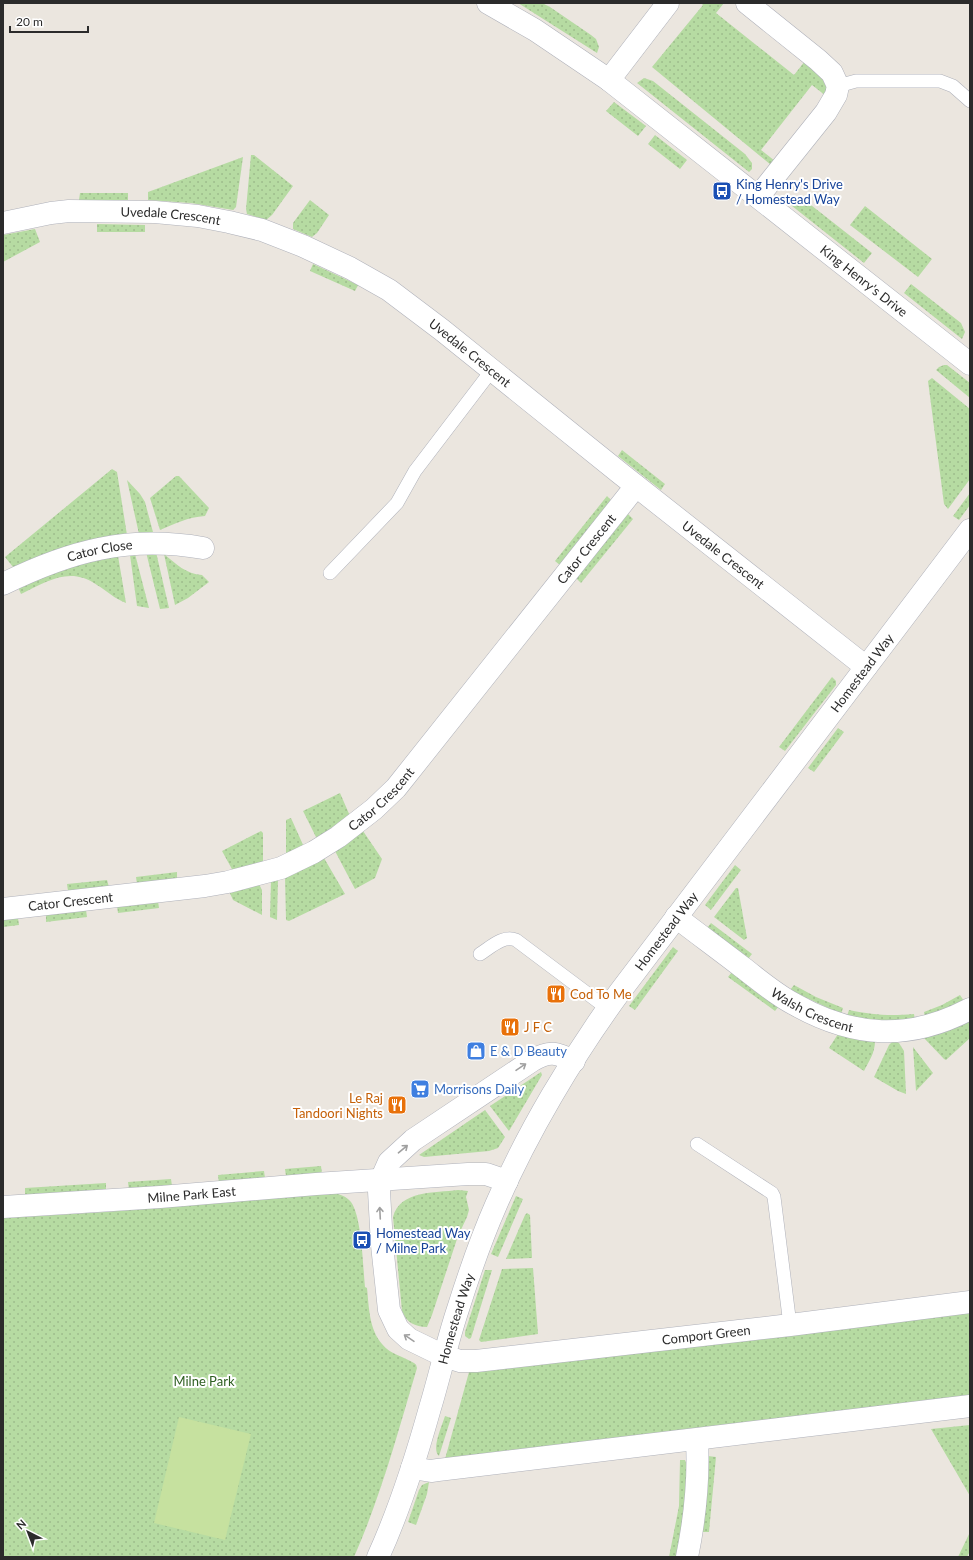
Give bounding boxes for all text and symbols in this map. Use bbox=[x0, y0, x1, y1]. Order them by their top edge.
scale bar bbox=[10, 8, 88, 34]
text: 20 m bbox=[16, 14, 43, 29]
place label: King Henry's Drive / Homestead Way bbox=[736, 176, 843, 207]
bus stop icon: King Henry's Drive / Homestead Way bbox=[711, 180, 733, 202]
street label: Uvedale Crescent bbox=[121, 204, 222, 228]
street label: King Henry's Drive bbox=[817, 241, 911, 320]
street label: Uvedale Crescent bbox=[426, 315, 514, 390]
street label: Cator Crescent bbox=[553, 510, 619, 587]
street label: Uvedale Crescent bbox=[679, 517, 768, 592]
street label: Cator Close bbox=[65, 536, 133, 565]
street label: Homestead Way bbox=[827, 630, 897, 715]
street label: Cator Crescent bbox=[345, 764, 418, 834]
street label: Cator Crescent bbox=[27, 888, 114, 914]
street label: Homestead Way bbox=[631, 888, 701, 973]
restaurant icon: Cod To Me bbox=[545, 983, 567, 1005]
street label: Walsh Crescent bbox=[768, 984, 855, 1035]
place label: Cod To Me bbox=[570, 986, 632, 1002]
restaurant icon: J F C bbox=[499, 1016, 521, 1038]
place label: J F C bbox=[524, 1019, 552, 1035]
shop icon: E & D Beauty bbox=[465, 1040, 487, 1062]
place label: E & D Beauty bbox=[490, 1043, 567, 1059]
one-way arrow bbox=[515, 1063, 526, 1071]
supermarket icon: Morrisons Daily bbox=[409, 1078, 431, 1100]
place label: Morrisons Daily bbox=[434, 1081, 524, 1097]
place label: Le Raj Tandoori Nights bbox=[293, 1090, 383, 1121]
restaurant icon: Le Raj Tandoori Nights bbox=[386, 1094, 408, 1116]
one-way arrow bbox=[397, 1144, 408, 1153]
street label: Milne Park East bbox=[147, 1183, 237, 1206]
one-way arrow bbox=[377, 1207, 384, 1220]
place label: Homestead Way / Milne Park bbox=[376, 1225, 471, 1256]
bus stop icon: Homestead Way / Milne Park bbox=[351, 1229, 373, 1251]
street label: Homestead Way bbox=[434, 1271, 477, 1366]
street label: Comport Green bbox=[661, 1322, 751, 1348]
one-way arrow bbox=[403, 1334, 415, 1342]
park label: Milne Park bbox=[173, 1373, 235, 1389]
north arrow bbox=[8, 1512, 48, 1552]
text: N bbox=[13, 1517, 28, 1532]

